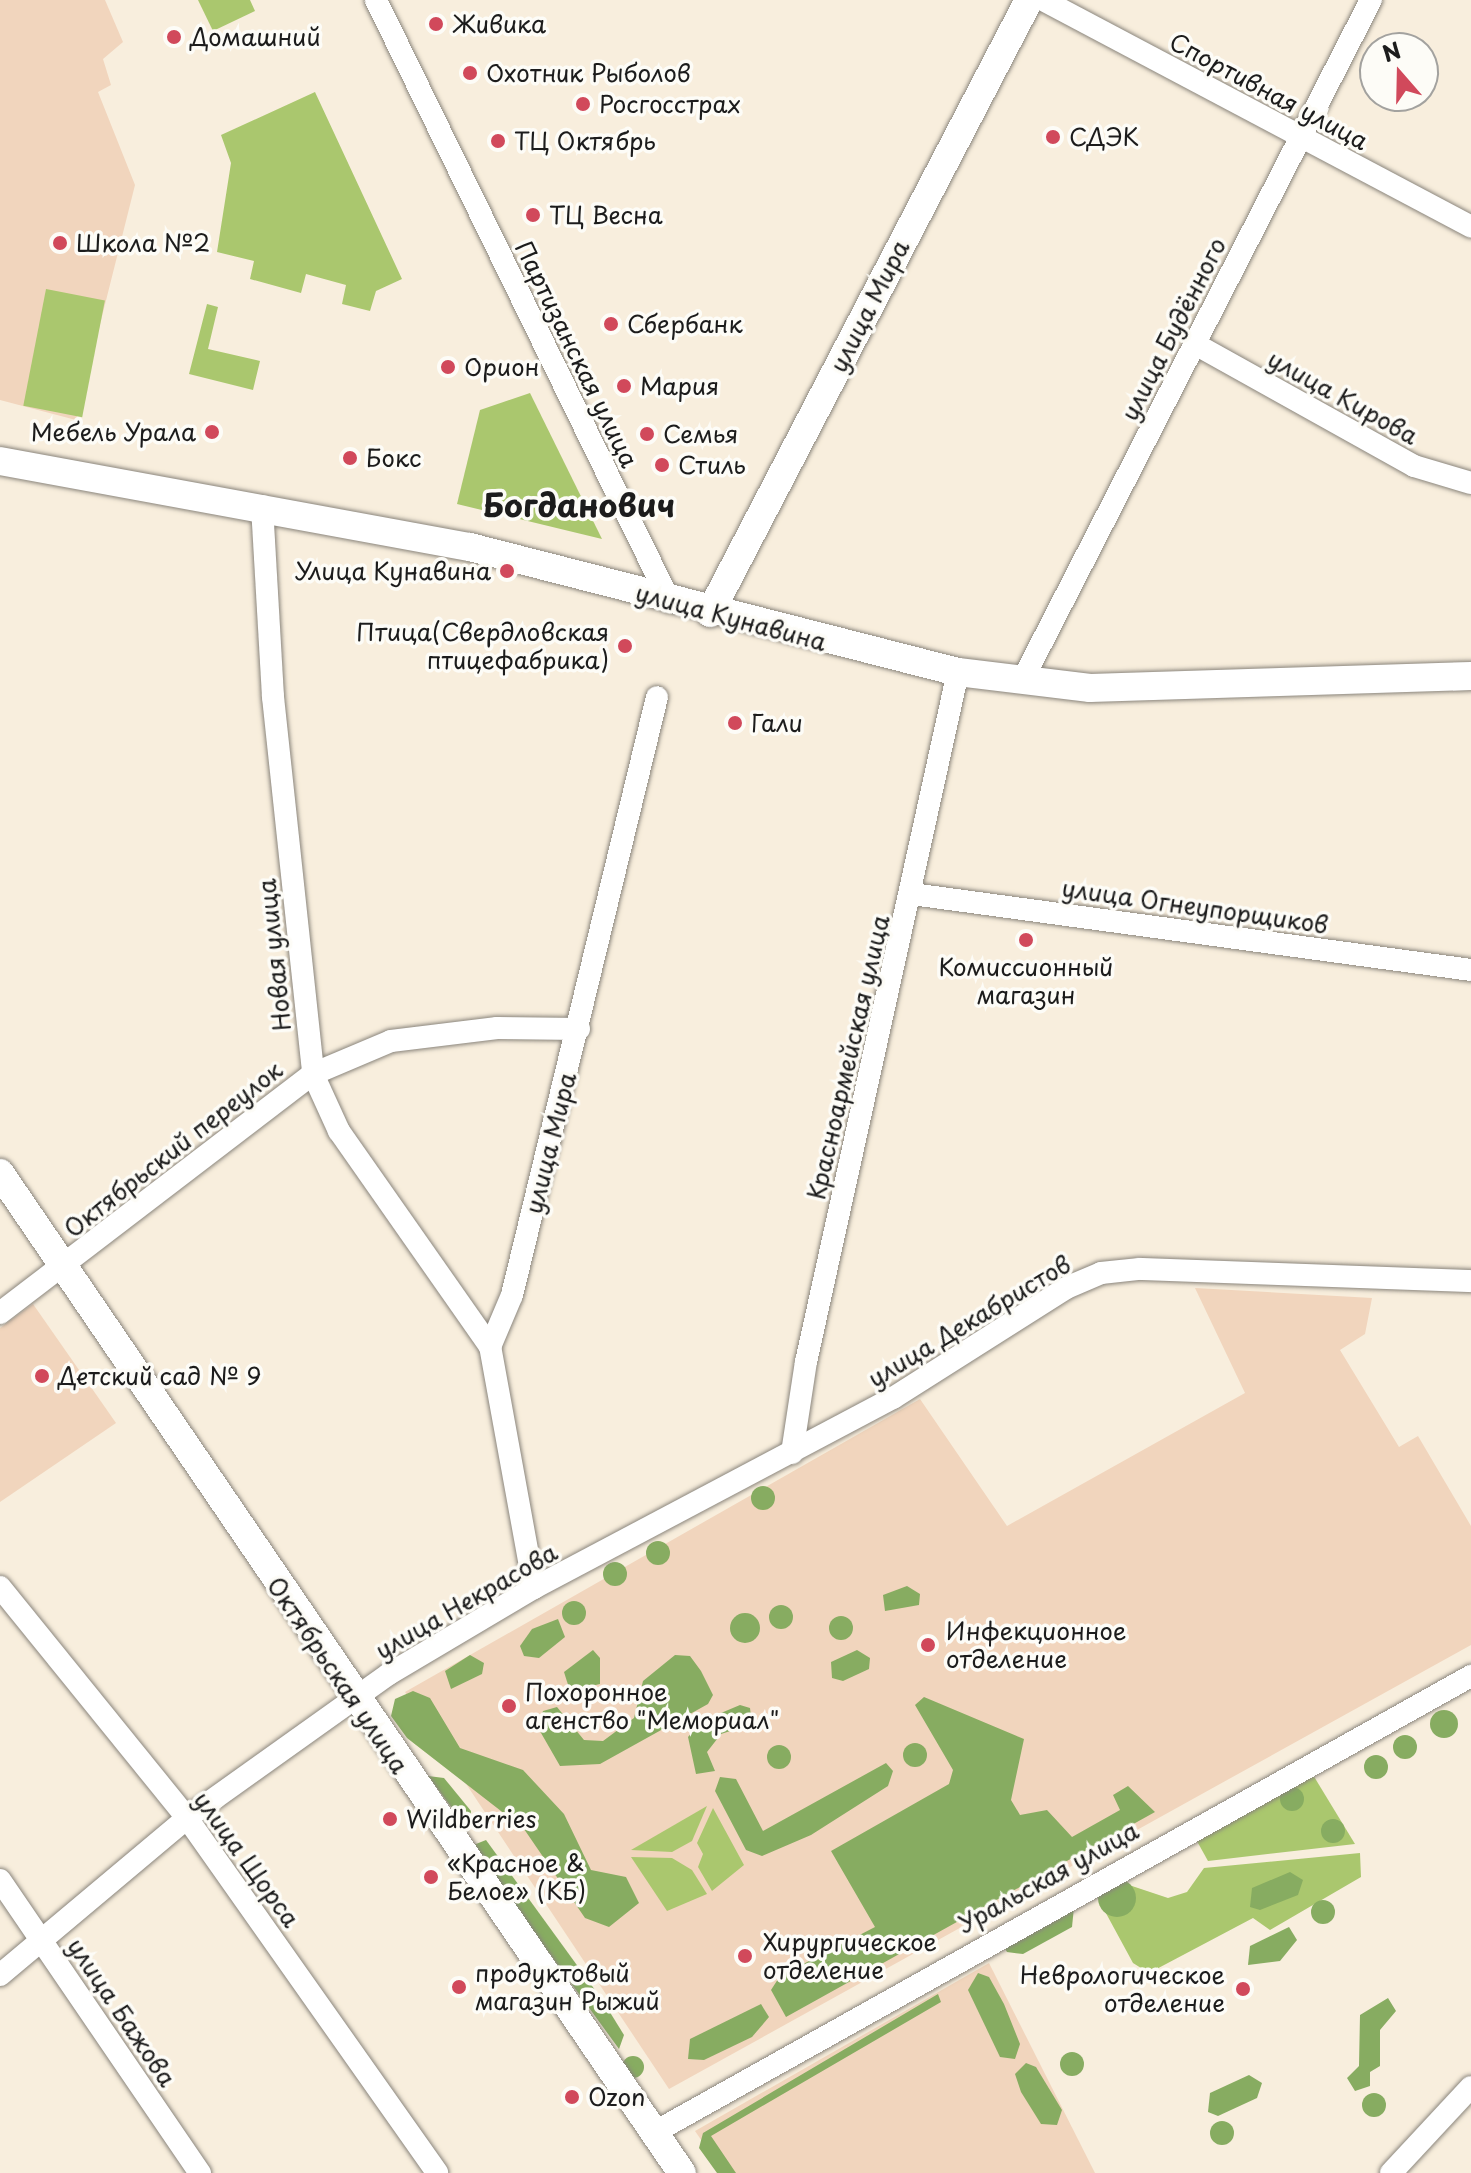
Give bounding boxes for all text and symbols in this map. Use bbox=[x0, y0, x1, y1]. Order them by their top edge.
place label: Живика bbox=[452, 10, 546, 38]
marker: Живика bbox=[427, 15, 445, 33]
place label: Домашний bbox=[190, 23, 321, 51]
street label: Спортивная улица bbox=[1164, 26, 1374, 156]
marker: Домашний bbox=[165, 28, 183, 46]
north arrow bbox=[1359, 32, 1439, 112]
text: N bbox=[1377, 32, 1405, 69]
place label: Охотник Рыболов bbox=[486, 59, 692, 87]
marker: Охотник Рыболов bbox=[461, 64, 479, 82]
place label: Росгосстрах bbox=[599, 90, 741, 118]
marker: Росгосстрах bbox=[574, 95, 592, 113]
place label: СДЭК bbox=[1069, 123, 1139, 151]
place label: ТЦ Октябрь bbox=[514, 127, 657, 155]
marker: СДЭК bbox=[1044, 128, 1062, 146]
marker: ТЦ Октябрь bbox=[489, 132, 507, 150]
place label: ТЦ Весна bbox=[549, 201, 664, 229]
marker: ТЦ Весна bbox=[524, 206, 542, 224]
place label: Школа №2 bbox=[76, 229, 211, 257]
street label: улица Будённого bbox=[1114, 232, 1232, 426]
marker: Школа №2 bbox=[51, 234, 69, 252]
street label: улица Мира bbox=[823, 234, 915, 378]
street label: Партизанская улица bbox=[509, 236, 645, 472]
place label: Сбербанк bbox=[627, 310, 743, 338]
marker: Сбербанк bbox=[602, 315, 620, 333]
street label: улица Кирова bbox=[1263, 344, 1423, 450]
place label: Орион bbox=[464, 353, 539, 381]
marker: Орион bbox=[439, 358, 457, 376]
place label: Мария bbox=[640, 372, 719, 400]
marker: Мария bbox=[615, 377, 633, 395]
place label: Мебель Урала bbox=[30, 418, 196, 446]
place label: Семья bbox=[663, 420, 738, 448]
marker: Мебель Урала bbox=[203, 423, 221, 441]
marker: Семья bbox=[638, 425, 656, 443]
place label: Бокс bbox=[366, 444, 421, 472]
marker: Бокс bbox=[341, 449, 359, 467]
place label: Стиль bbox=[678, 451, 746, 479]
marker: Стиль bbox=[653, 456, 671, 474]
district label: Богданович bbox=[483, 485, 675, 523]
place label: Улица Кунавина bbox=[294, 557, 491, 585]
marker: Улица Кунавина bbox=[498, 562, 516, 580]
street label: улица Кунавина bbox=[632, 578, 830, 656]
place label: Птица(Свердловская птицефабрика) bbox=[356, 618, 609, 674]
marker: Птица(Свердловская птицефабрика) bbox=[616, 637, 634, 655]
place label: Гали bbox=[751, 709, 803, 737]
marker: Гали bbox=[726, 714, 744, 732]
street label: улица Огнеупорщиков bbox=[1060, 873, 1330, 939]
street label: Новая улица bbox=[252, 877, 296, 1033]
street label: Красноармейская улица bbox=[801, 911, 895, 1203]
marker: Комиссионный магазин bbox=[1017, 931, 1035, 949]
place label: Комиссионный магазин bbox=[939, 953, 1113, 1009]
street label: Октябрьский переулок bbox=[58, 1055, 288, 1243]
street label: улица Мира bbox=[518, 1069, 582, 1217]
street label: улица Декабристов bbox=[862, 1249, 1076, 1393]
place label: Детский сад № 9 bbox=[58, 1362, 262, 1390]
marker: Детский сад № 9 bbox=[33, 1367, 51, 1385]
street label: улица Некрасова bbox=[369, 1537, 563, 1665]
street label: Октябрьская улица bbox=[261, 1570, 415, 1780]
place label: Инфекционное отделение bbox=[946, 1617, 1126, 1673]
marker: Инфекционное отделение bbox=[917, 1634, 939, 1656]
place label: Похоронное агенство "Мемориал" bbox=[525, 1678, 780, 1734]
marker: Похоронное агенство "Мемориал" bbox=[500, 1697, 518, 1715]
street label: улица Щорса bbox=[188, 1785, 306, 1933]
place label: Wildberries bbox=[406, 1805, 536, 1833]
marker: Wildberries bbox=[381, 1810, 399, 1828]
street label: Уральская улица bbox=[952, 1815, 1144, 1939]
place label: «Красное & Белое» (КБ) bbox=[447, 1849, 586, 1905]
marker: «Красное & Белое» (КБ) bbox=[422, 1868, 440, 1886]
place label: Хирургическое отделение bbox=[763, 1928, 937, 1984]
street label: улица Бажова bbox=[62, 1933, 182, 2091]
marker: Хирургическое отделение bbox=[734, 1945, 756, 1967]
place label: продуктовый магазин Рыжий bbox=[475, 1959, 660, 2015]
place label: Неврологическое отделение bbox=[1020, 1961, 1225, 2017]
marker: продуктовый магазин Рыжий bbox=[450, 1978, 468, 1996]
marker: Неврологическое отделение bbox=[1232, 1978, 1254, 2000]
place label: Ozon bbox=[588, 2083, 645, 2111]
marker: Ozon bbox=[563, 2088, 581, 2106]

